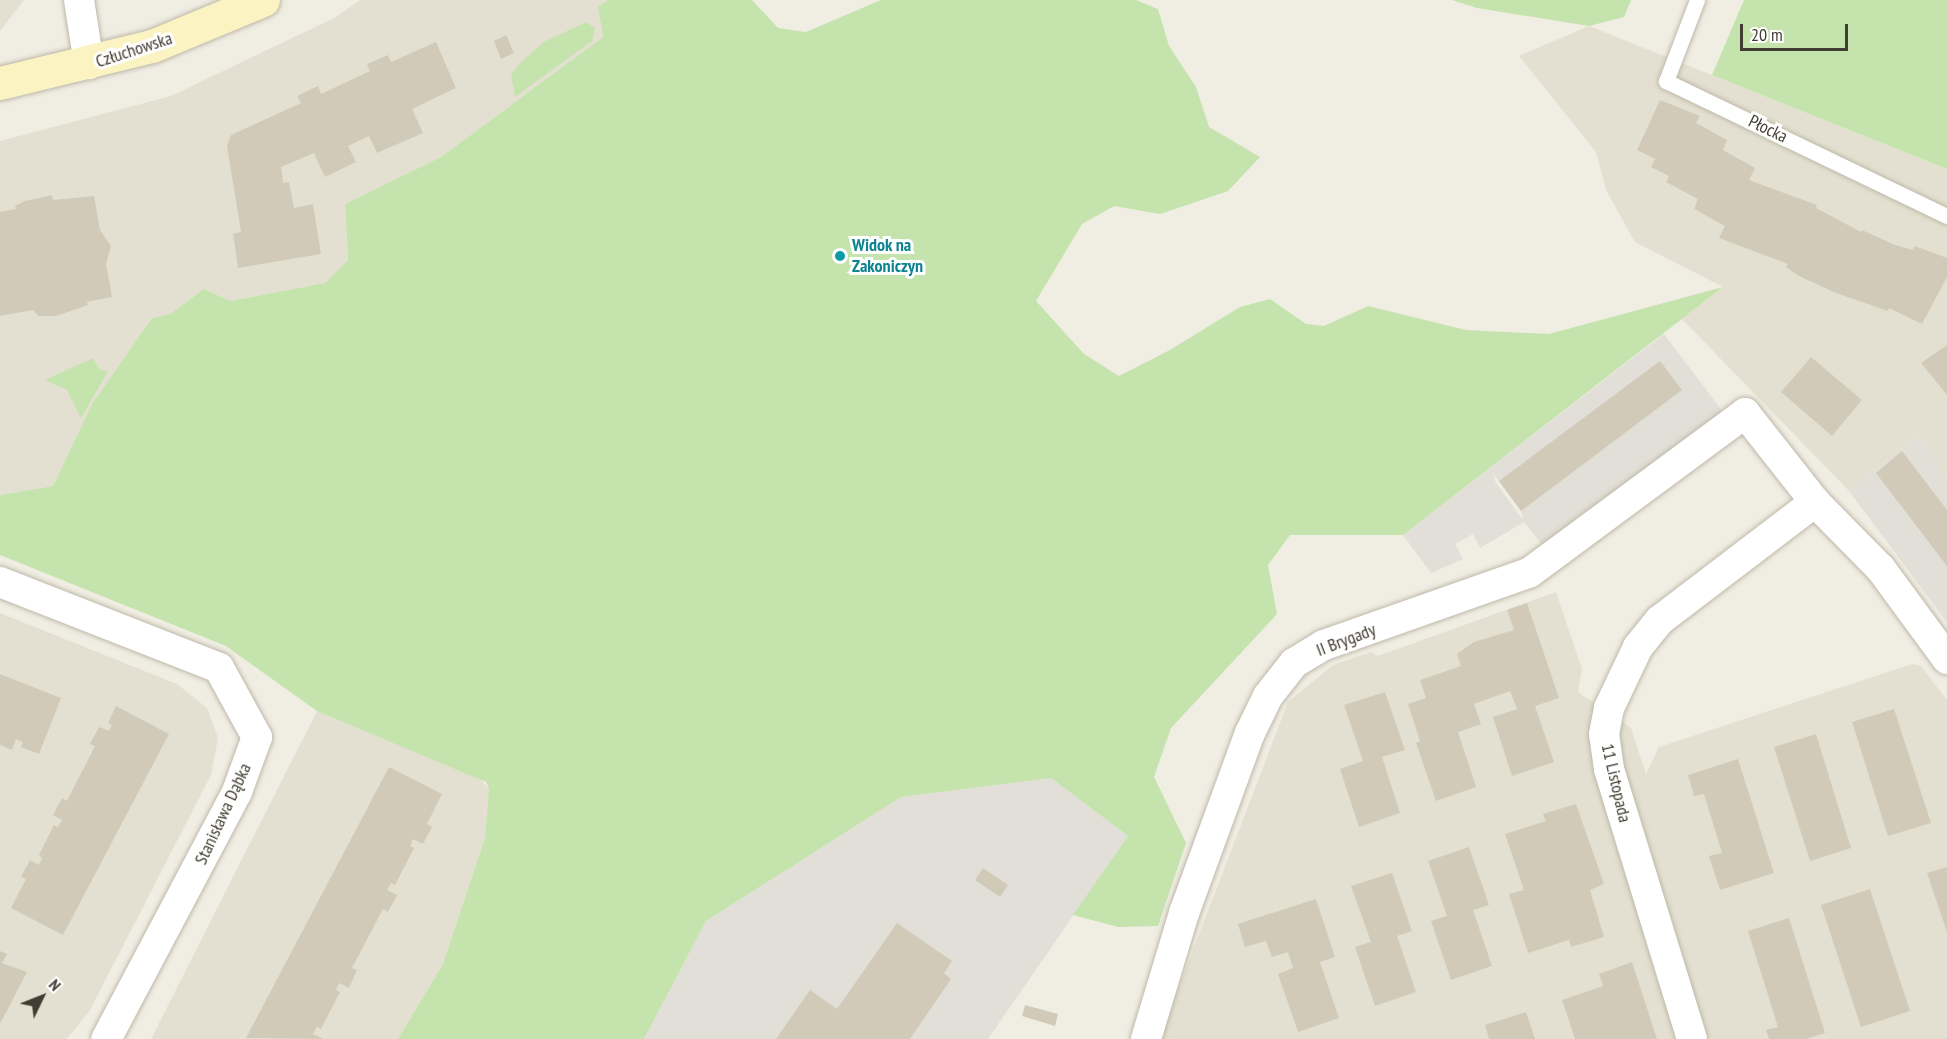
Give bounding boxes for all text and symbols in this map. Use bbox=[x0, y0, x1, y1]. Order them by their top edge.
scale bar bbox=[1743, 12, 1851, 50]
text: 20 m bbox=[1751, 23, 1783, 46]
street label: Człuchowska bbox=[93, 27, 175, 73]
street label: Płocka bbox=[1745, 110, 1791, 148]
place label: Widok na Zakoniczyn bbox=[852, 235, 923, 278]
marker: Widok na Zakoniczyn bbox=[833, 249, 847, 263]
street label: II Brygady bbox=[1313, 619, 1379, 661]
street label: 11 Listopada bbox=[1596, 742, 1636, 824]
street label: Stanisława Dąbka bbox=[190, 760, 256, 868]
north arrow bbox=[12, 967, 72, 1027]
text: N bbox=[45, 975, 65, 995]

